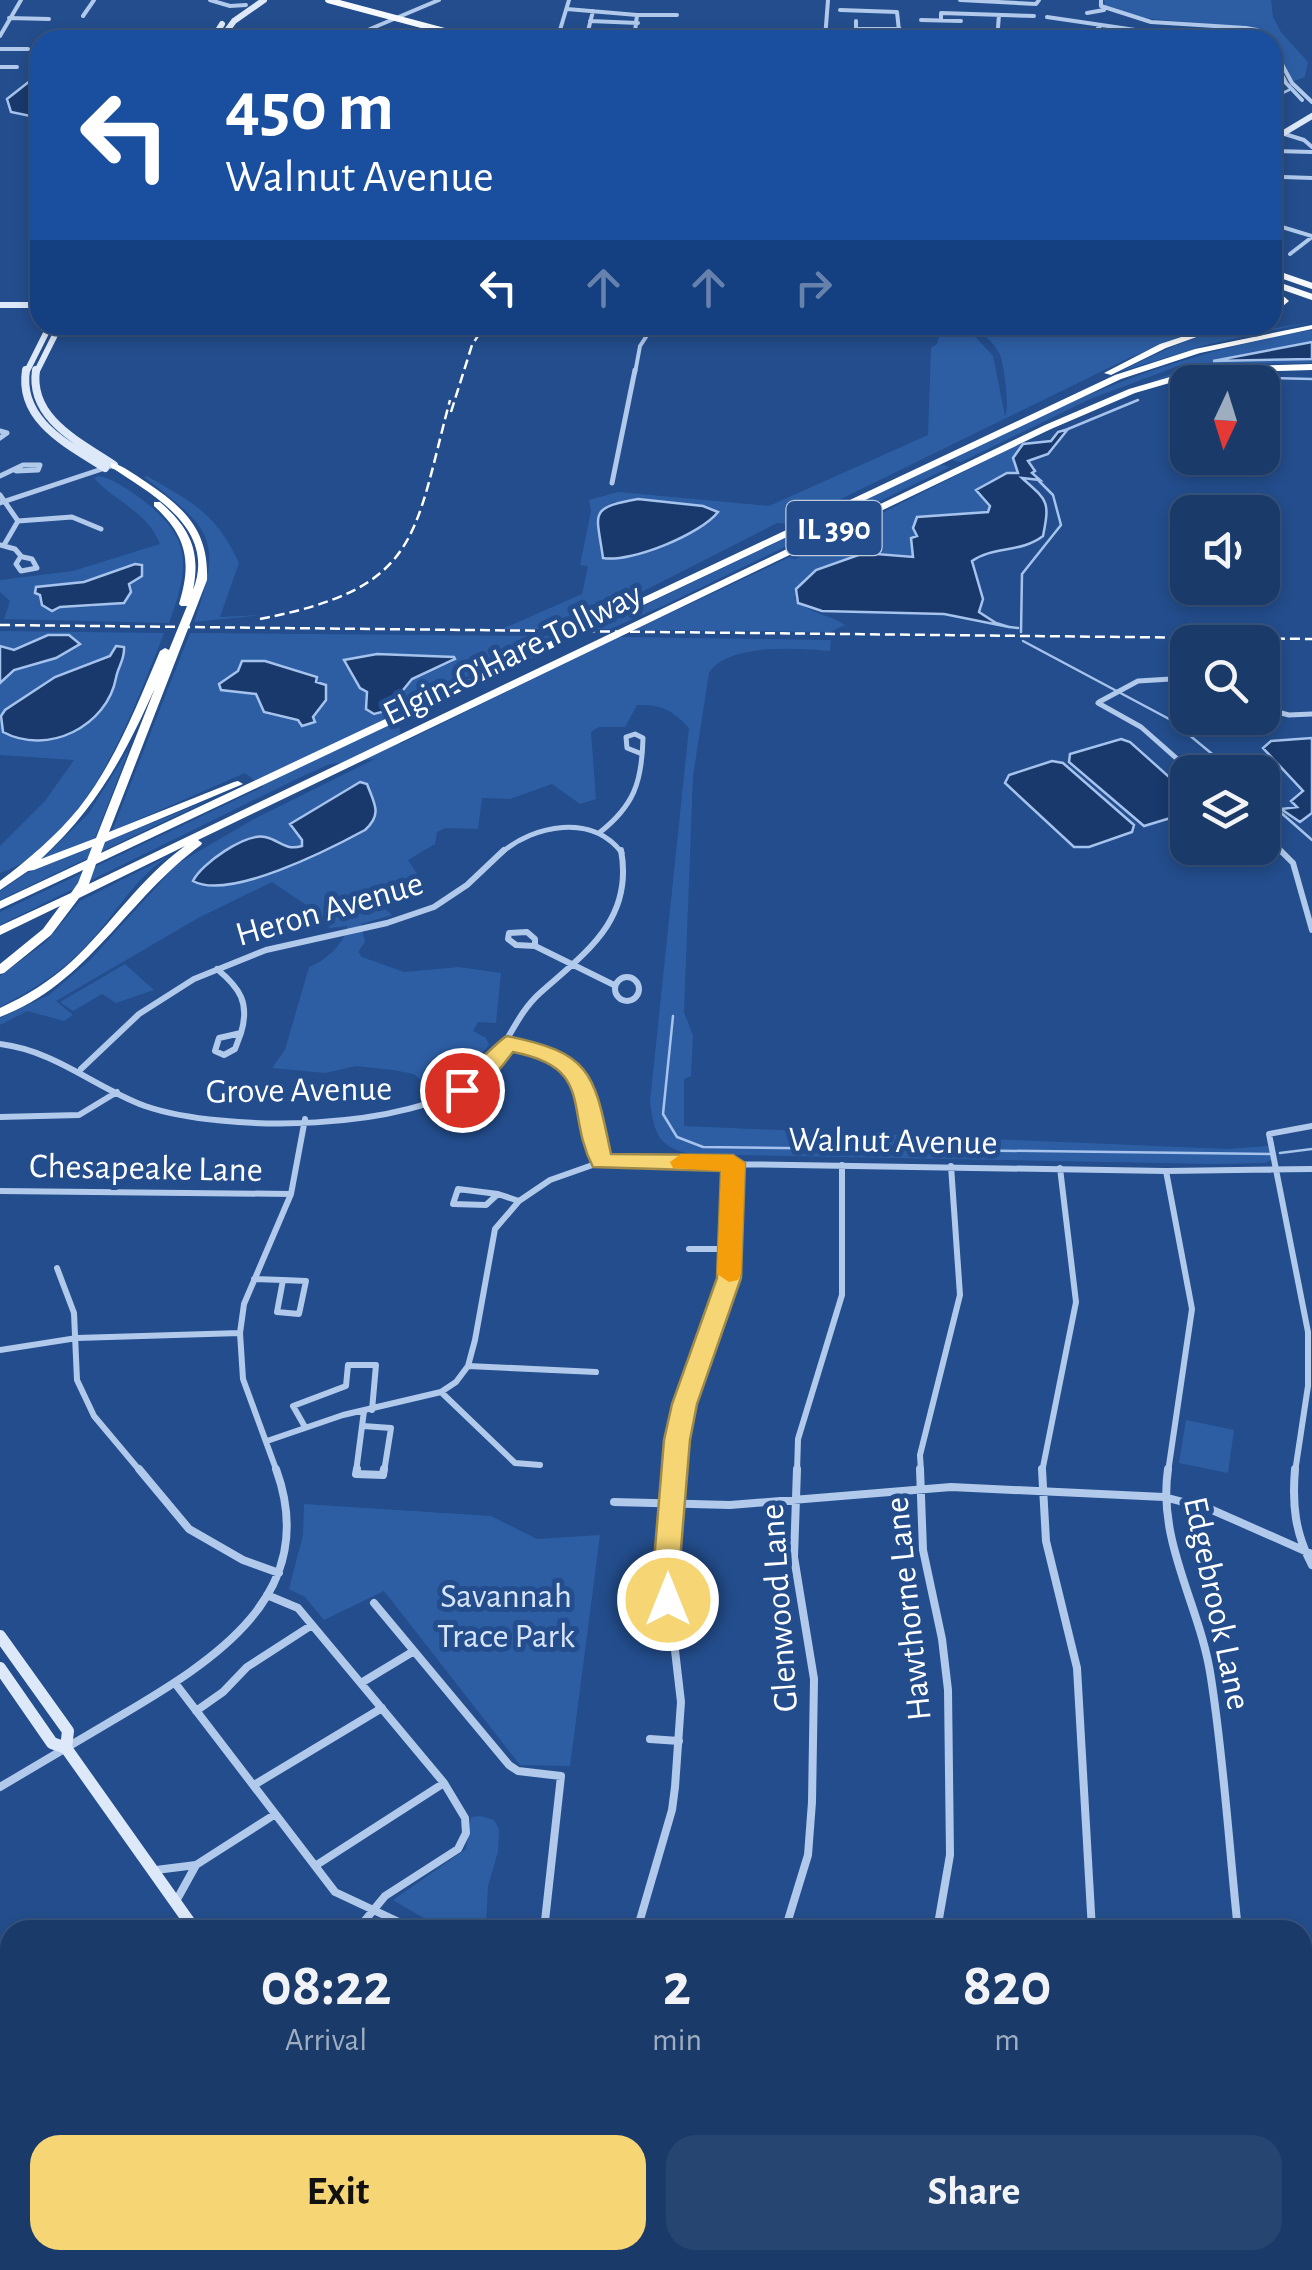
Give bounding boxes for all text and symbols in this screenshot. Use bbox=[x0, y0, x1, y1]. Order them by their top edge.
icon: left bbox=[60, 70, 190, 200]
text: 450 m bbox=[225, 73, 394, 143]
text: Walnut Avenue bbox=[225, 155, 494, 200]
icon: left bbox=[471, 260, 526, 315]
icon: ahead bbox=[576, 260, 631, 315]
icon: ahead bbox=[681, 260, 736, 315]
icon: right bbox=[786, 260, 841, 315]
north arrow bbox=[1170, 365, 1280, 475]
map controls bbox=[1170, 365, 1280, 865]
button: sound bbox=[1170, 495, 1280, 605]
road number: IL 390 bbox=[786, 501, 882, 555]
street label: Elgin-O'Hare Tollway bbox=[378, 577, 647, 732]
button: search bbox=[1170, 625, 1280, 735]
button: layers bbox=[1170, 755, 1280, 865]
street label: Heron Avenue bbox=[232, 866, 427, 953]
pin bbox=[420, 1048, 505, 1133]
icon: arrive bbox=[435, 1063, 490, 1118]
street label: Grove Avenue bbox=[205, 1071, 393, 1110]
street label: Walnut Avenue bbox=[788, 1122, 998, 1161]
street label: Chesapeake Lane bbox=[29, 1149, 263, 1188]
street label: Edgebrook Lane bbox=[1177, 1494, 1256, 1713]
street label: Hawthorne Lane bbox=[879, 1495, 938, 1722]
street label: Glenwood Lane bbox=[755, 1503, 804, 1713]
position arrow bbox=[616, 1548, 720, 1652]
park label: Savannah Trace Park bbox=[437, 1579, 575, 1654]
text: 08:22 bbox=[260, 1956, 392, 2016]
text: 2 bbox=[663, 1956, 691, 2016]
text: 820 bbox=[962, 1956, 1051, 2016]
text: Arrival bbox=[285, 2024, 367, 2056]
text: min bbox=[652, 2024, 702, 2056]
text: m bbox=[994, 2024, 1020, 2056]
button: Exit bbox=[30, 2135, 646, 2250]
button: Share bbox=[666, 2135, 1282, 2250]

